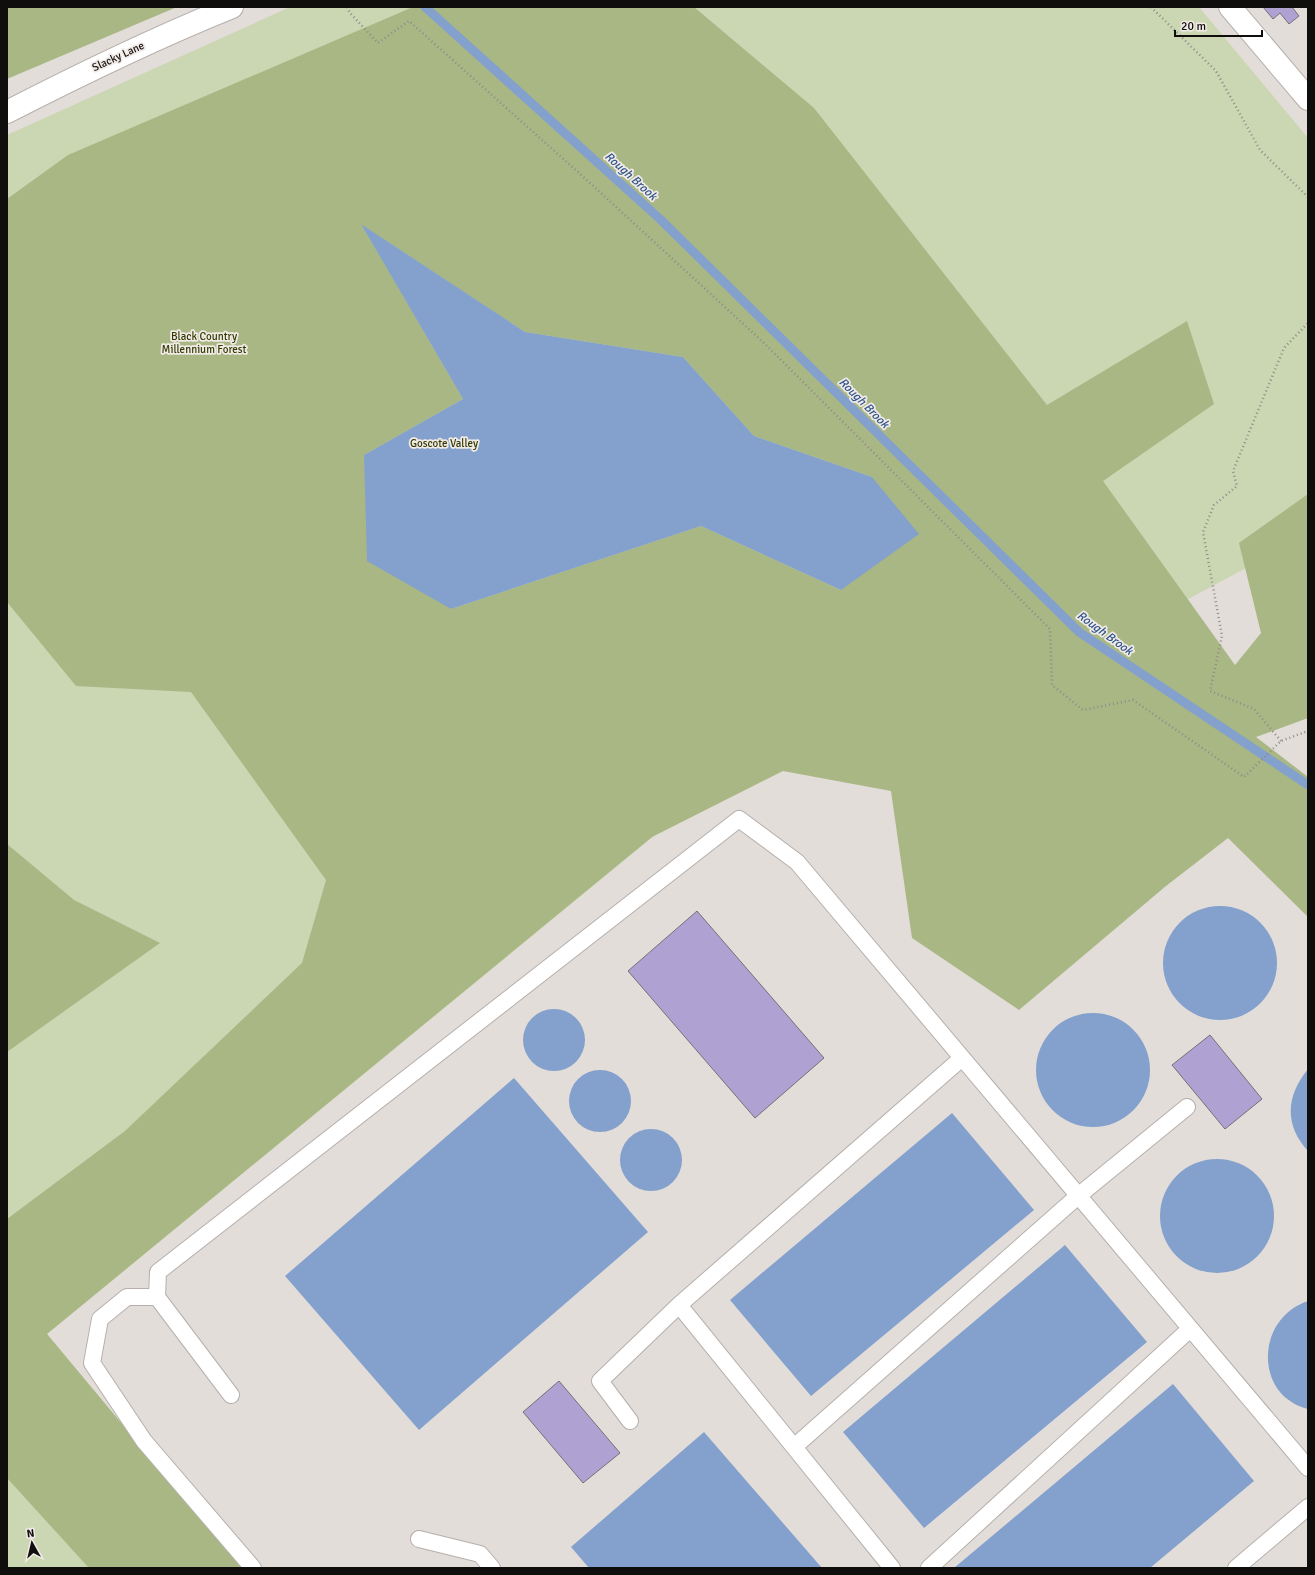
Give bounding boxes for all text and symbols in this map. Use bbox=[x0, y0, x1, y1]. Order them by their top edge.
scale bar bbox=[1175, 12, 1262, 38]
text: 20 m bbox=[1181, 19, 1206, 34]
street label: Slacky Lane bbox=[90, 39, 146, 74]
water label: Rough Brook bbox=[601, 149, 661, 204]
park label: Black Country Millennium Forest bbox=[162, 330, 247, 356]
water label: Rough Brook bbox=[835, 375, 893, 432]
park label: Goscote Valley bbox=[410, 437, 479, 450]
water label: Rough Brook bbox=[1074, 608, 1136, 659]
north arrow bbox=[12, 1523, 52, 1563]
text: N bbox=[26, 1527, 35, 1541]

